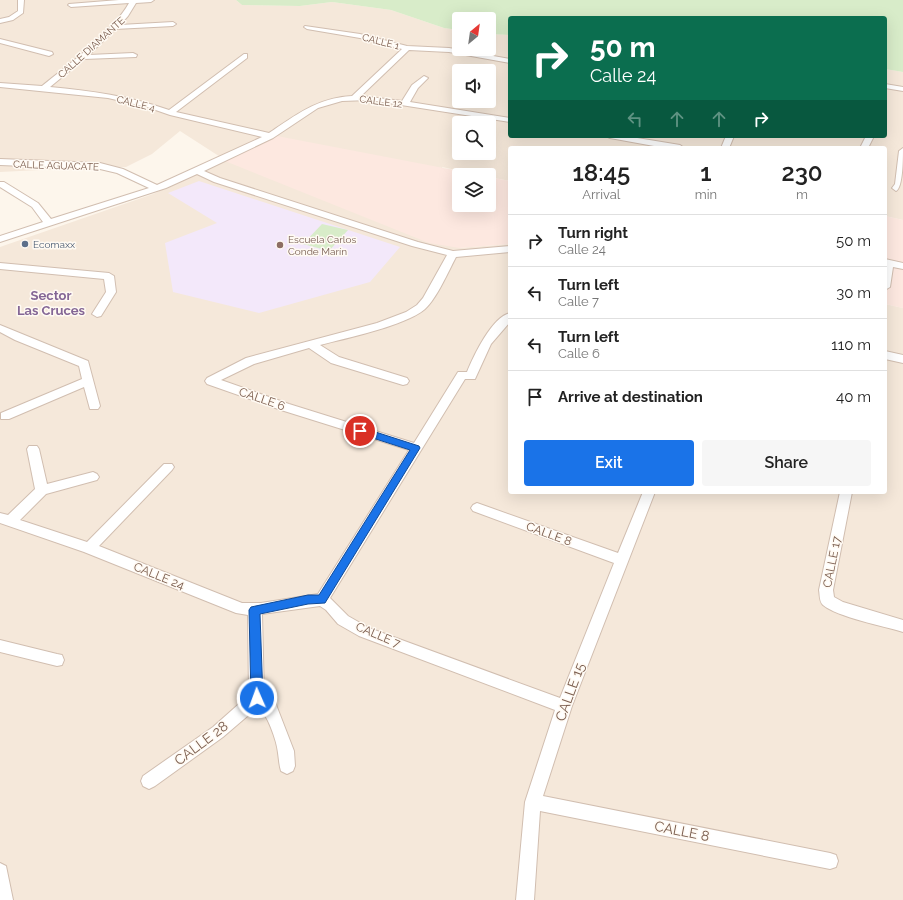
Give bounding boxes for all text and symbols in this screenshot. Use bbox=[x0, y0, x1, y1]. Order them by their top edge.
north arrow bbox=[452, 12, 496, 56]
map controls bbox=[452, 12, 496, 212]
street label: CALLE DIAMANTE bbox=[56, 15, 127, 80]
text: 50 m bbox=[590, 31, 656, 64]
street label: CALLE 1 bbox=[361, 32, 401, 52]
icon: right bbox=[524, 32, 576, 84]
button: sound bbox=[452, 64, 496, 108]
text: Calle 24 bbox=[590, 65, 656, 86]
street label: CALLE 4 bbox=[115, 93, 157, 114]
street label: CALLE 12 bbox=[359, 93, 403, 110]
icon: left bbox=[624, 108, 646, 130]
icon: ahead bbox=[666, 108, 688, 130]
icon: ahead bbox=[708, 108, 730, 130]
icon: right bbox=[750, 108, 772, 130]
button: search bbox=[452, 116, 496, 160]
text: 18:45 bbox=[572, 158, 630, 187]
text: 1 bbox=[700, 158, 712, 187]
text: 230 bbox=[781, 158, 823, 187]
street label: CALLE AGUACATE bbox=[13, 159, 99, 172]
button: layers bbox=[452, 168, 496, 212]
text: Arrival bbox=[582, 187, 620, 202]
text: min bbox=[695, 187, 717, 202]
text: m bbox=[796, 187, 808, 202]
text: Turn right bbox=[558, 224, 628, 242]
icon: right bbox=[524, 230, 546, 252]
text: 50 m bbox=[836, 232, 871, 250]
place label: Escuela Carlos Conde Marín bbox=[288, 234, 356, 257]
marker: Ecomaxx bbox=[20, 239, 30, 249]
place label: Ecomaxx bbox=[33, 239, 75, 250]
marker: Escuela Carlos Conde Marín bbox=[275, 240, 285, 250]
text: Calle 24 bbox=[558, 242, 606, 257]
text: Turn left bbox=[558, 276, 619, 294]
icon: left bbox=[524, 282, 546, 304]
text: 30 m bbox=[836, 284, 871, 302]
district label: Sector Las Cruces bbox=[17, 288, 86, 318]
text: Calle 7 bbox=[558, 294, 599, 309]
text: Turn left bbox=[558, 328, 619, 346]
icon: left bbox=[524, 334, 546, 356]
text: 110 m bbox=[831, 336, 871, 354]
text: Calle 6 bbox=[558, 346, 600, 361]
street label: CALLE 6 bbox=[237, 385, 287, 413]
icon: arrive bbox=[524, 386, 546, 408]
text: Arrive at destination bbox=[558, 388, 703, 406]
text: 40 m bbox=[836, 388, 871, 406]
pin bbox=[343, 414, 377, 448]
icon: arrive bbox=[349, 420, 371, 442]
button: Exit bbox=[524, 440, 694, 486]
button: Share bbox=[702, 440, 871, 486]
street label: CALLE 8 bbox=[524, 519, 574, 549]
street label: CALLE 17 bbox=[820, 535, 844, 589]
street label: CALLE 24 bbox=[132, 560, 187, 593]
street label: CALLE 7 bbox=[354, 619, 403, 651]
street label: CALLE 15 bbox=[552, 660, 588, 723]
position arrow bbox=[236, 677, 278, 719]
street label: CALLE 28 bbox=[171, 718, 231, 768]
street label: CALLE 8 bbox=[653, 818, 711, 844]

